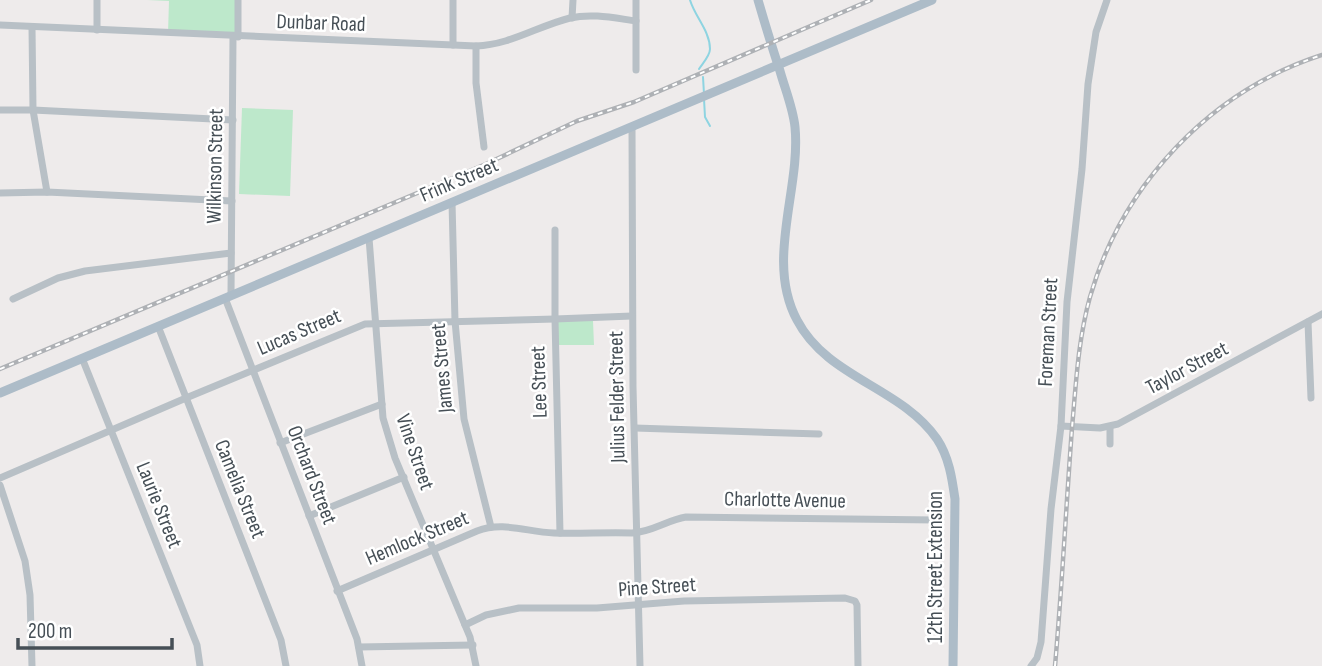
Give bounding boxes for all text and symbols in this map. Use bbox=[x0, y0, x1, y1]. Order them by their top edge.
street label: Dunbar Road bbox=[276, 9, 366, 37]
street label: Wilkinson Street bbox=[201, 108, 229, 224]
street label: Frink Street bbox=[416, 152, 502, 208]
street label: Foreman Street bbox=[1033, 277, 1063, 387]
street label: Lucas Street bbox=[254, 303, 344, 361]
street label: James Street bbox=[426, 322, 458, 415]
street label: Julius Felder Street bbox=[603, 331, 631, 464]
street label: Taylor Street bbox=[1142, 336, 1232, 400]
street label: Lee Street bbox=[525, 346, 553, 418]
street label: Vine Street bbox=[390, 411, 440, 493]
street label: Orchard Street bbox=[282, 422, 342, 528]
street label: Camelia Street bbox=[209, 436, 271, 542]
street label: Laurie Street bbox=[130, 458, 188, 552]
street label: Charlotte Avenue bbox=[724, 486, 846, 514]
street label: 12th Street Extension bbox=[923, 491, 948, 643]
street label: Hemlock Street bbox=[362, 505, 472, 571]
street label: Pine Street bbox=[617, 572, 697, 602]
scale bar bbox=[18, 606, 172, 650]
text: 200 m bbox=[28, 619, 72, 644]

